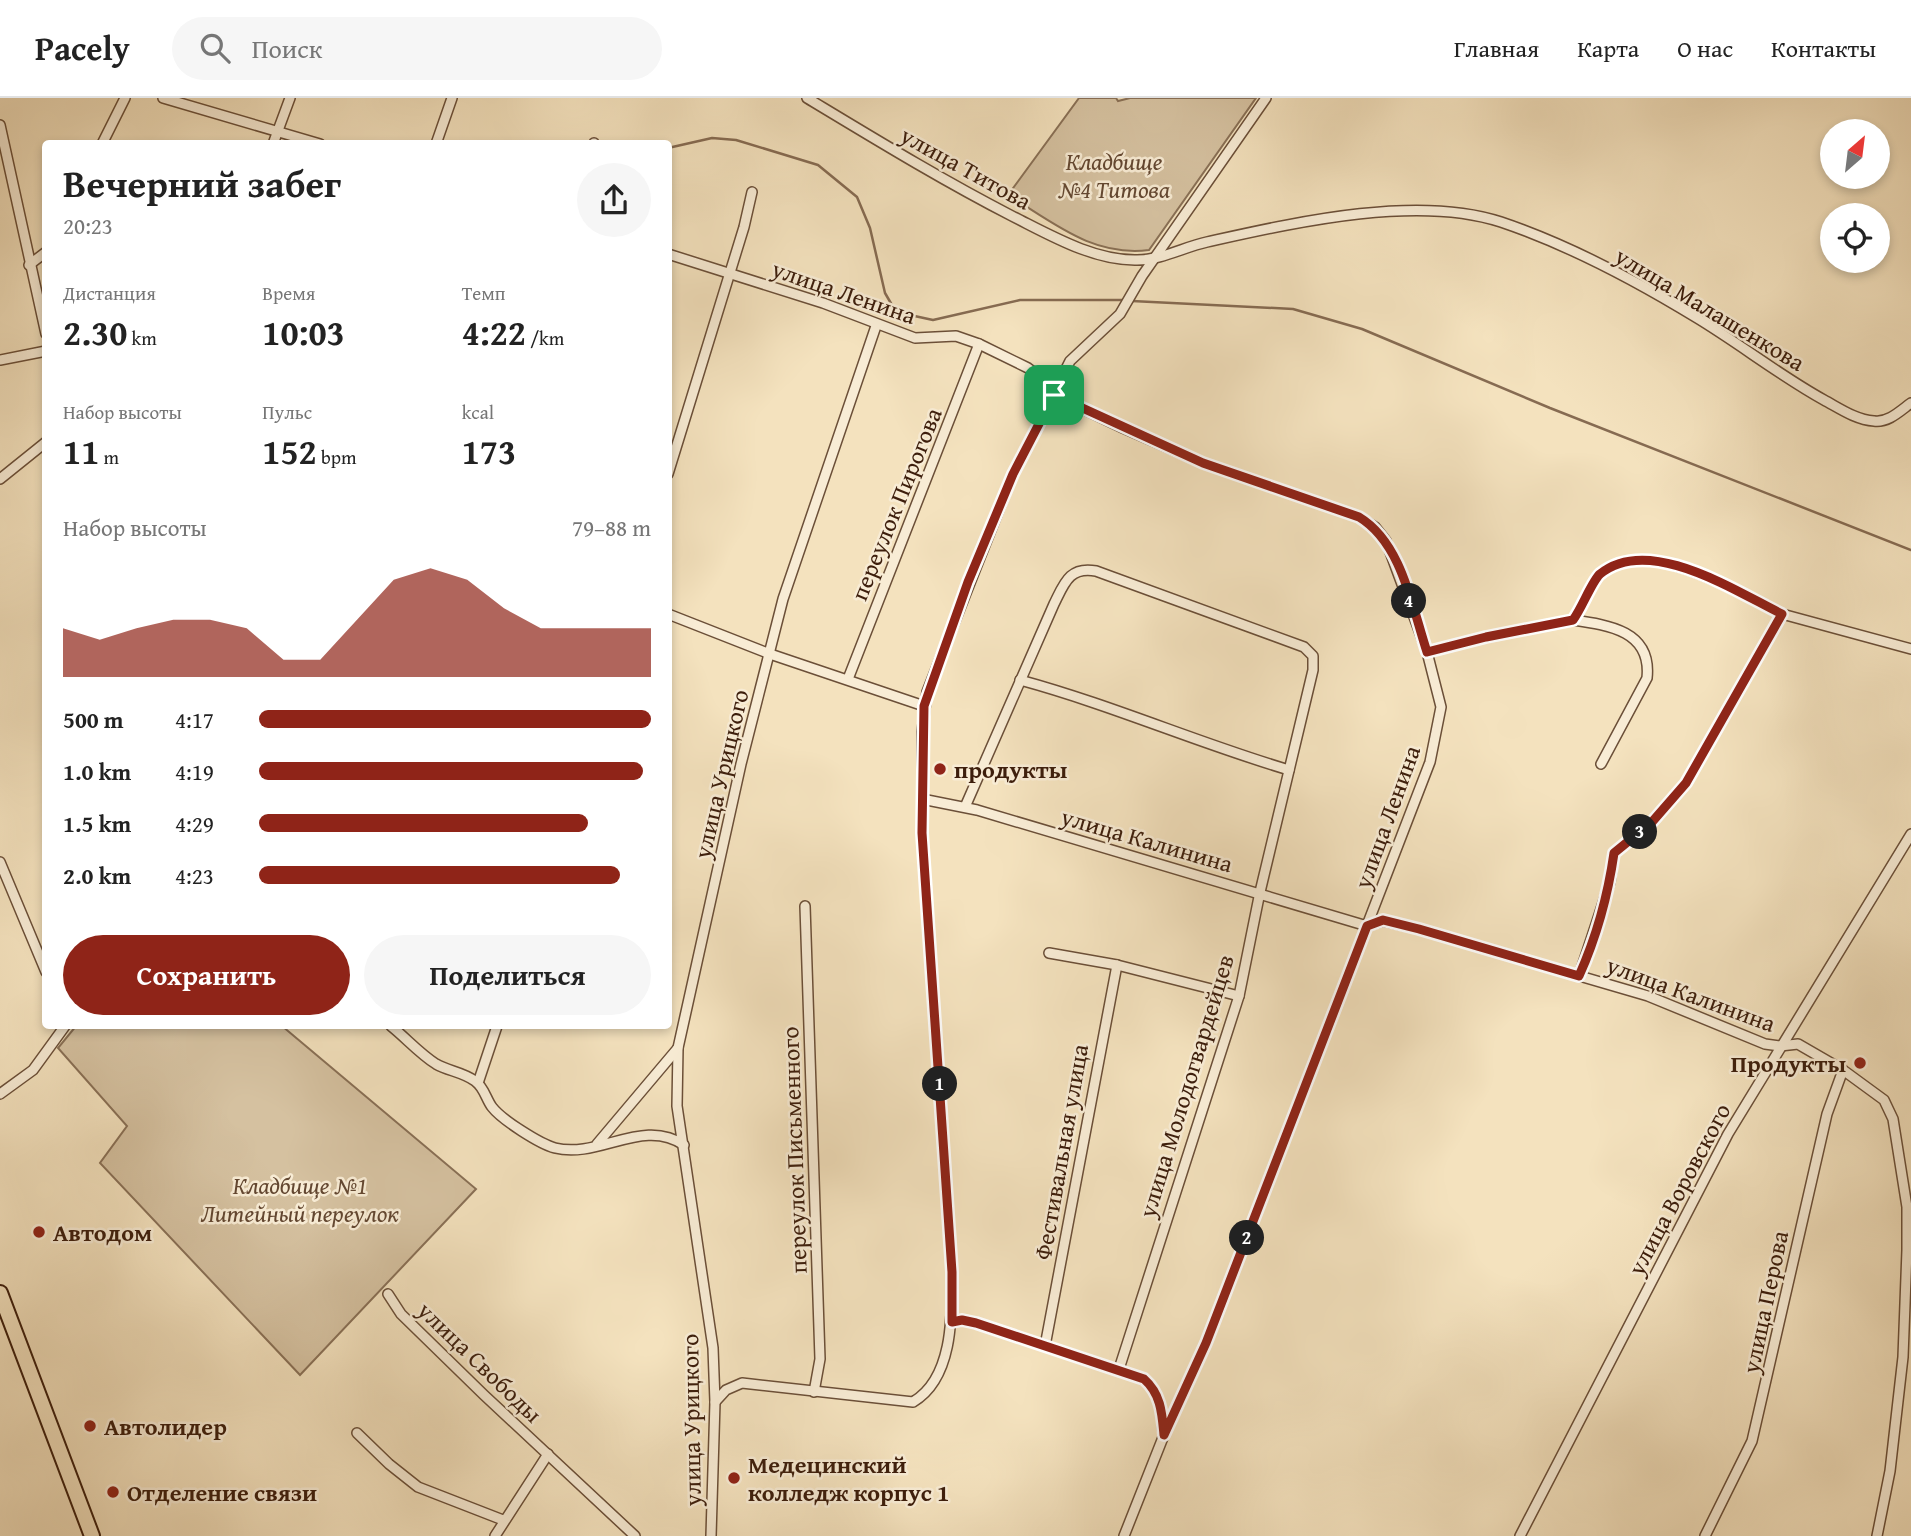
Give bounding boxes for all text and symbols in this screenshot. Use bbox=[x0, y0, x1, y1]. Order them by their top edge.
search box bbox=[172, 17, 662, 80]
text: Pacely bbox=[35, 24, 130, 72]
icon: search bbox=[196, 29, 234, 67]
text: Поиск bbox=[252, 29, 322, 68]
text: Главная bbox=[1454, 31, 1539, 66]
text: Карта bbox=[1577, 31, 1639, 66]
text: О нас bbox=[1677, 31, 1733, 66]
text: Контакты bbox=[1771, 31, 1876, 66]
street label: улица Титова bbox=[893, 117, 1038, 219]
north arrow bbox=[1820, 119, 1890, 189]
map controls bbox=[1820, 119, 1890, 273]
park label: Кладбище №4 Титова bbox=[1057, 144, 1170, 207]
text: Вечерний забег bbox=[63, 155, 341, 211]
button: share bbox=[577, 163, 651, 237]
button: locate bbox=[1820, 203, 1890, 273]
text: 20:23 bbox=[63, 209, 113, 242]
street label: улица Малашенкова bbox=[1607, 238, 1812, 380]
street label: улица Ленина bbox=[766, 251, 921, 333]
text: Дистанция bbox=[63, 279, 156, 307]
text: Время bbox=[262, 279, 315, 307]
text: Темп bbox=[462, 279, 506, 307]
text: 2.30 bbox=[63, 307, 127, 358]
text: 10:03 bbox=[262, 307, 345, 358]
text: 4:22 bbox=[462, 307, 526, 358]
text: km bbox=[127, 324, 157, 352]
text: /km bbox=[526, 324, 564, 352]
pin bbox=[1024, 365, 1084, 425]
icon: arrive bbox=[1035, 376, 1073, 414]
text: Набор высоты bbox=[63, 398, 182, 426]
text: Пульс bbox=[262, 398, 312, 426]
text: kcal bbox=[462, 398, 494, 426]
street label: переулок Пирогова bbox=[841, 402, 951, 606]
text: 11 bbox=[63, 426, 99, 477]
text: 152 bbox=[262, 426, 317, 477]
text: 173 bbox=[462, 426, 516, 477]
text: m bbox=[99, 443, 119, 471]
text: bpm bbox=[317, 443, 357, 471]
text: Набор высоты bbox=[63, 511, 207, 544]
text: 79–88 m bbox=[572, 511, 651, 544]
pin: 4 bbox=[1392, 584, 1426, 618]
text: 4 bbox=[1404, 586, 1413, 614]
street label: улица Урицкого bbox=[684, 686, 757, 863]
text: 500 m bbox=[63, 703, 124, 736]
text: 4:17 bbox=[175, 703, 214, 736]
street label: улица Ленина bbox=[1345, 740, 1429, 894]
place label: продукты bbox=[954, 752, 1068, 787]
text: 1.0 km bbox=[63, 755, 131, 788]
text: 4:19 bbox=[175, 755, 214, 788]
marker: продукты bbox=[932, 761, 948, 777]
street label: улица Калинина bbox=[1056, 798, 1238, 881]
text: 1.5 km bbox=[63, 807, 131, 840]
text: 4:29 bbox=[175, 807, 214, 840]
pin: 3 bbox=[1622, 814, 1658, 850]
text: 3 bbox=[1635, 817, 1644, 845]
text: 2.0 km bbox=[63, 859, 131, 892]
text: 4:23 bbox=[175, 859, 214, 892]
button: Сохранить bbox=[63, 935, 350, 1015]
button: Поделиться bbox=[364, 935, 651, 1015]
street label: улица Калинина bbox=[1601, 947, 1781, 1041]
street label: улица Молодогвардейцев bbox=[1129, 950, 1243, 1223]
street label: переулок Письменного bbox=[772, 1026, 816, 1274]
street label: Фестивальная улица bbox=[1025, 1041, 1097, 1263]
place label: Продукты bbox=[1731, 1046, 1846, 1081]
marker: Продукты bbox=[1852, 1055, 1868, 1071]
pin: 1 bbox=[922, 1066, 958, 1102]
text: 1 bbox=[935, 1069, 944, 1097]
street label: улица Воровского bbox=[1618, 1097, 1739, 1282]
park label: Кладбище №1 Литейный переулок bbox=[201, 1168, 399, 1231]
place label: Автодом bbox=[53, 1215, 152, 1250]
pin: 2 bbox=[1230, 1220, 1264, 1256]
text: 2 bbox=[1242, 1223, 1251, 1251]
marker: Автодом bbox=[31, 1224, 47, 1240]
street label: улица Перова bbox=[1733, 1227, 1797, 1378]
street label: улица Свободы bbox=[409, 1293, 550, 1431]
street label: улица Урицкого bbox=[672, 1333, 710, 1508]
place label: Автолидер bbox=[104, 1409, 227, 1444]
marker: Автолидер bbox=[82, 1418, 98, 1434]
place label: Медецинский колледж корпус 1 bbox=[748, 1447, 949, 1510]
marker: Медецинский колледж корпус 1 bbox=[726, 1470, 742, 1486]
place label: Отделение связи bbox=[127, 1475, 317, 1510]
marker: Отделение связи bbox=[105, 1484, 121, 1500]

